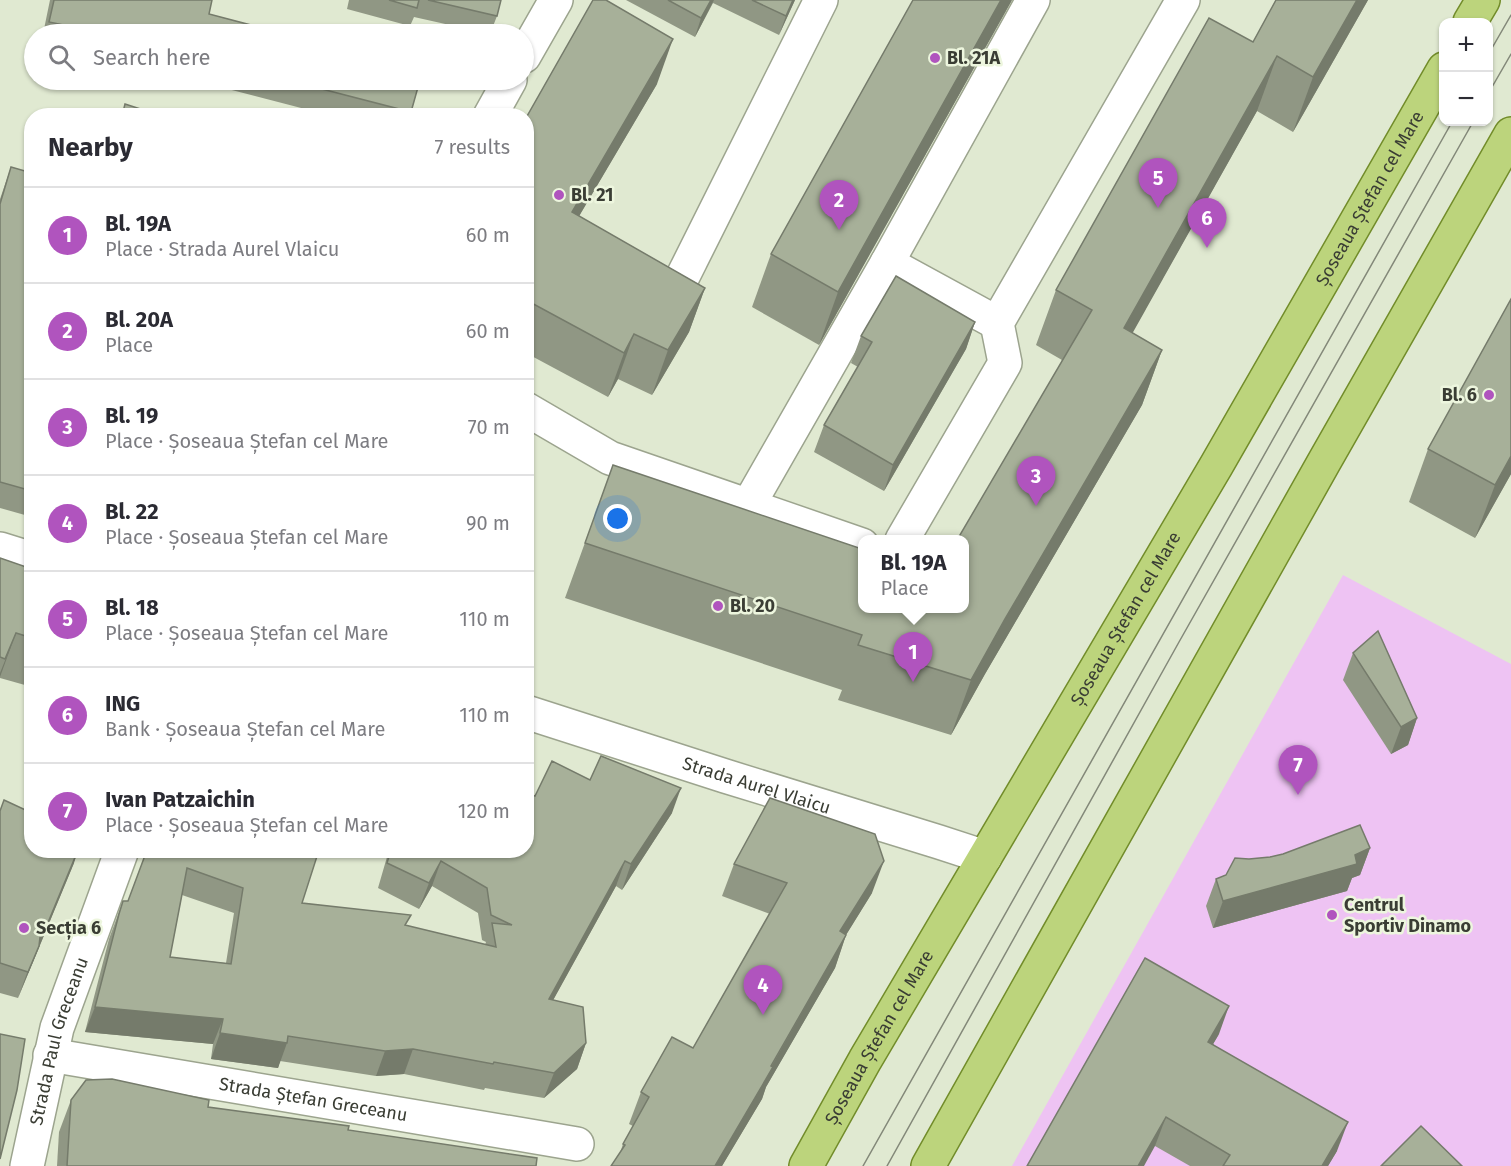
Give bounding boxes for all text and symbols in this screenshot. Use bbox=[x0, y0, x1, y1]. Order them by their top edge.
map controls bbox=[1439, 18, 1493, 126]
button: + bbox=[1439, 18, 1493, 72]
search box bbox=[24, 24, 534, 90]
icon: search bbox=[45, 41, 78, 74]
text: Search here bbox=[93, 44, 211, 71]
place label: Bl. 21A bbox=[947, 47, 1000, 69]
marker: Bl. 21A bbox=[928, 51, 942, 65]
button: − bbox=[1439, 72, 1493, 126]
street label: Șoseaua Ștefan cel Mare bbox=[1311, 107, 1429, 290]
text: Nearby bbox=[48, 132, 133, 163]
text: 7 results bbox=[434, 135, 510, 159]
pin: 5 bbox=[1138, 158, 1178, 208]
pin: 2 bbox=[820, 180, 858, 230]
place label: Bl. 21 bbox=[571, 184, 613, 206]
marker: Bl. 21 bbox=[552, 188, 566, 202]
pin: 6 bbox=[1188, 198, 1226, 248]
text: Bl. 19A bbox=[105, 210, 171, 237]
text: 1 bbox=[63, 223, 72, 247]
text: 60 m bbox=[466, 223, 510, 247]
text: Place · Strada Aurel Vlaicu bbox=[105, 237, 339, 261]
text: Bl. 20A bbox=[105, 306, 173, 333]
text: 2 bbox=[62, 319, 73, 343]
text: 60 m bbox=[466, 319, 510, 343]
text: Place bbox=[105, 333, 153, 357]
place label: Bl. 6 bbox=[1442, 384, 1477, 406]
marker: Bl. 6 bbox=[1482, 388, 1496, 402]
text: Bl. 19 bbox=[105, 402, 158, 429]
text: 3 bbox=[62, 415, 73, 439]
text: 70 m bbox=[468, 415, 510, 439]
text: Place · Șoseaua Ștefan cel Mare bbox=[105, 429, 388, 453]
pin: 3 bbox=[1016, 456, 1056, 506]
text: Bl. 22 bbox=[105, 498, 159, 525]
your location bbox=[603, 504, 632, 533]
text: 4 bbox=[62, 511, 73, 535]
text: 90 m bbox=[466, 511, 510, 535]
text: Place · Șoseaua Ștefan cel Mare bbox=[105, 525, 388, 549]
street label: Șoseaua Ștefan cel Mare bbox=[1066, 528, 1186, 710]
popup bbox=[858, 535, 969, 613]
text: Bl. 19A bbox=[880, 549, 947, 576]
text: Place bbox=[880, 576, 929, 600]
text: Bl. 18 bbox=[105, 594, 159, 621]
place label: Bl. 20 bbox=[730, 595, 775, 617]
marker: Bl. 20 bbox=[711, 599, 725, 613]
text: 5 bbox=[62, 607, 73, 631]
text: 110 m bbox=[459, 607, 510, 631]
text: Place · Șoseaua Ștefan cel Mare bbox=[105, 621, 388, 645]
pin: 1 bbox=[894, 632, 932, 682]
text: ING bbox=[105, 690, 140, 717]
text: 6 bbox=[62, 703, 73, 727]
text: 110 m bbox=[459, 703, 510, 727]
text: Bank · Șoseaua Ștefan cel Mare bbox=[105, 717, 385, 741]
pin: 7 bbox=[1278, 746, 1318, 795]
street label: Strada Aurel Vlaicu bbox=[680, 752, 833, 819]
text: Ivan Patzaichin bbox=[105, 786, 255, 813]
text: 7 bbox=[63, 799, 72, 823]
text: 120 m bbox=[458, 799, 510, 823]
text: Place · Șoseaua Ștefan cel Mare bbox=[105, 813, 388, 837]
place label: Centrul Sportiv Dinamo bbox=[1344, 894, 1471, 937]
marker: Centrul Sportiv Dinamo bbox=[1325, 908, 1339, 922]
place label: Secția 6 bbox=[36, 917, 101, 940]
marker: Secția 6 bbox=[17, 921, 31, 935]
street label: Șoseaua Ștefan cel Mare bbox=[820, 946, 938, 1129]
street label: Strada Paul Greceanu bbox=[25, 954, 93, 1127]
pin: 4 bbox=[744, 966, 783, 1015]
street label: Strada Ștefan Greceanu bbox=[217, 1073, 409, 1126]

